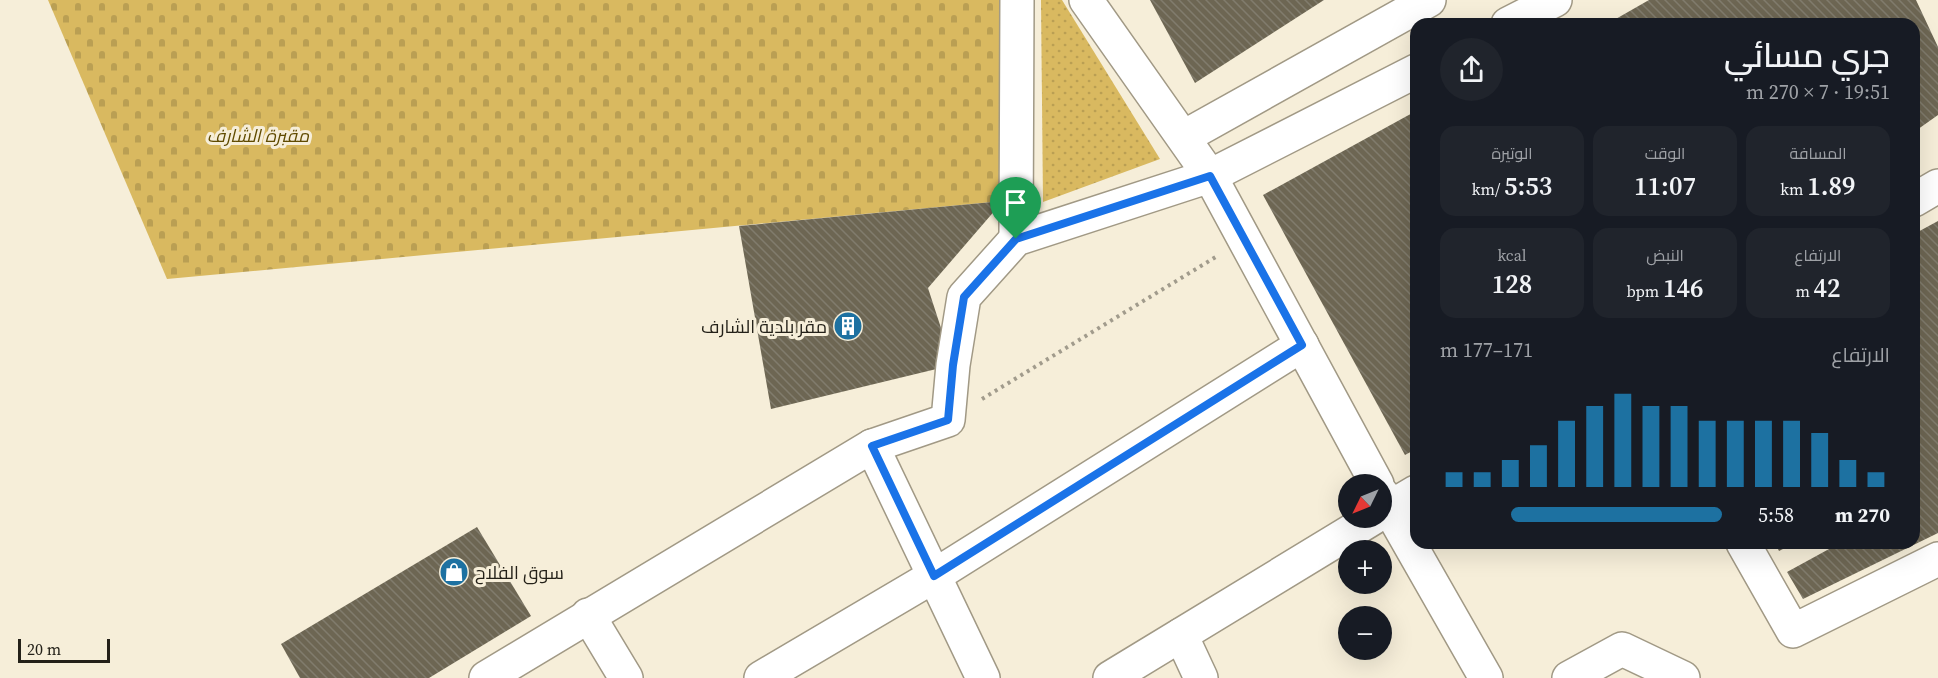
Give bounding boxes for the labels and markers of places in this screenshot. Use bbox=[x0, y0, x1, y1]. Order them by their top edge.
pin bbox=[990, 177, 1041, 239]
building icon: مقر بلدية الشارف bbox=[832, 310, 864, 342]
place label: مقر بلدية الشارف bbox=[701, 314, 827, 339]
shop icon: سوق الفلاح bbox=[438, 556, 470, 588]
place label: سوق الفلاح bbox=[475, 560, 564, 585]

